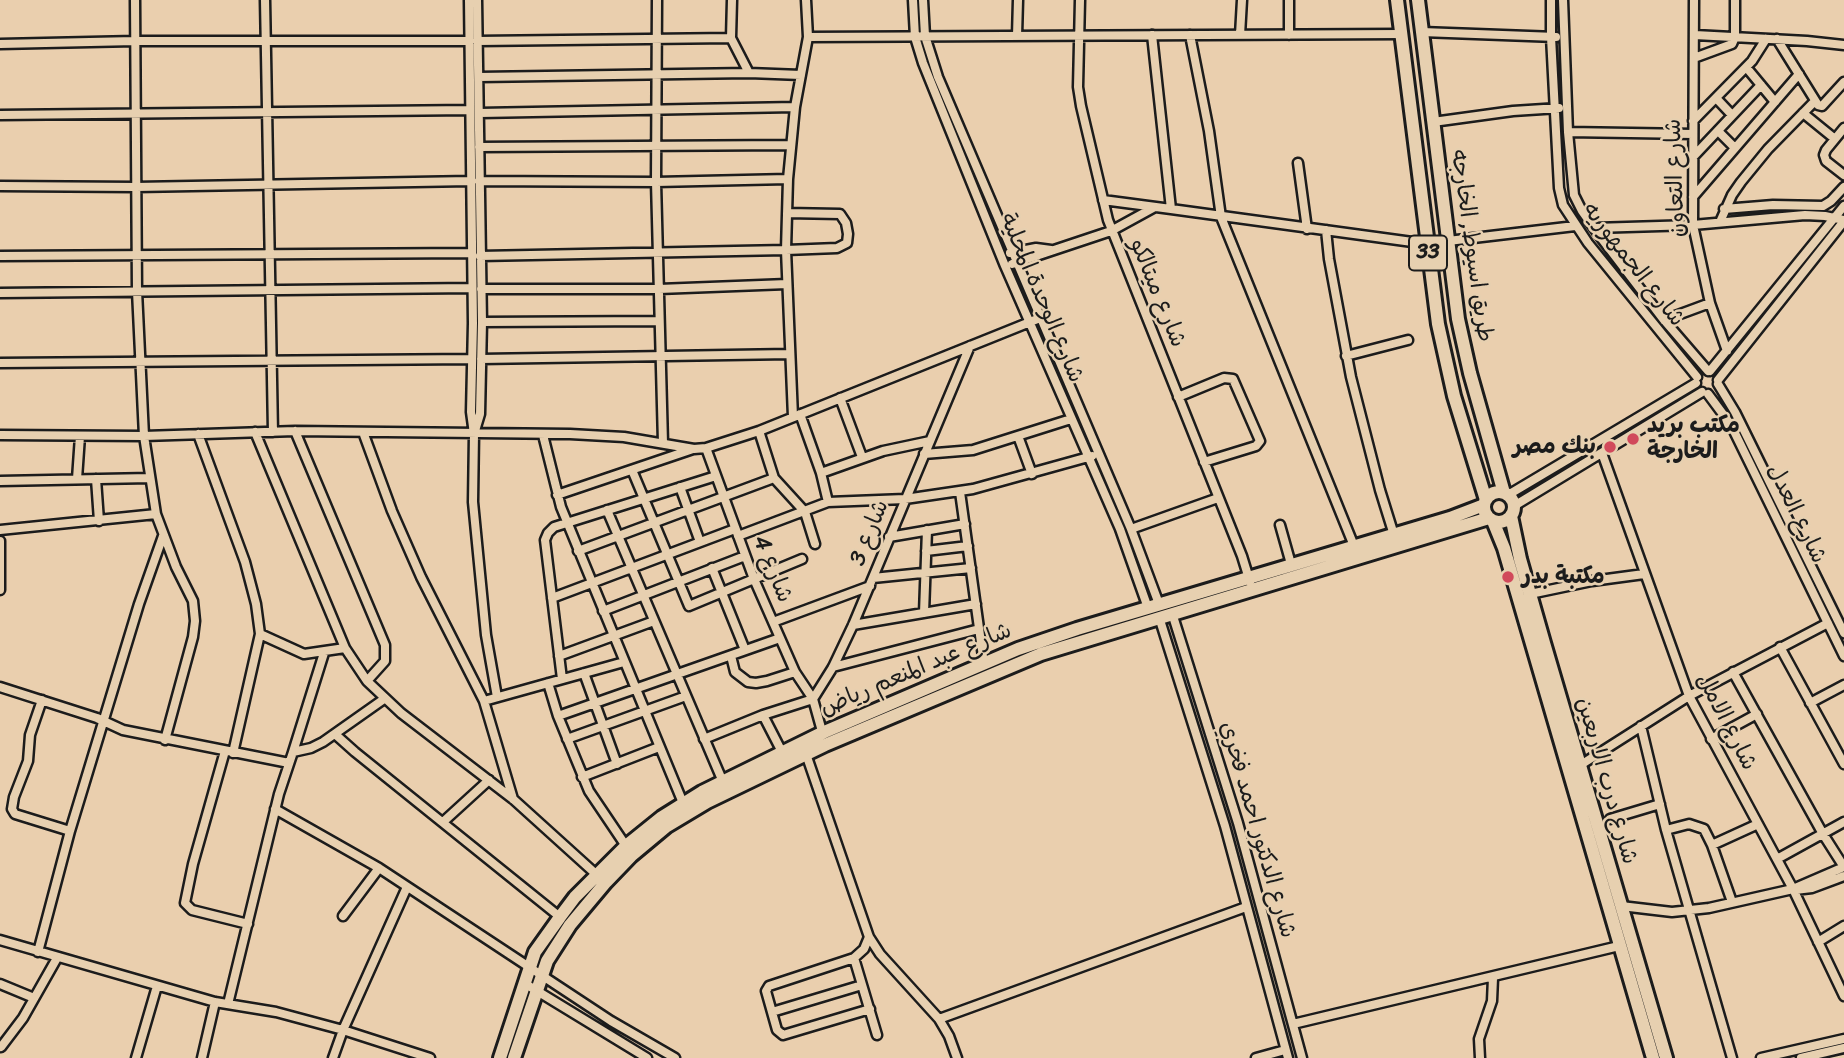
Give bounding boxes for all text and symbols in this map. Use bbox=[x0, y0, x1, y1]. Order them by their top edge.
street label: شارع التعاون bbox=[1660, 118, 1692, 238]
street label: طريق اسيوط, الخارجه bbox=[1444, 148, 1498, 344]
street label: شارع الجمهوريه bbox=[1576, 197, 1690, 333]
street label: شارع الوحدة المحلية bbox=[993, 209, 1089, 387]
street label: شارع ميتالكو bbox=[1123, 235, 1191, 351]
road number: 33 bbox=[1409, 236, 1447, 270]
place label: مكتب بريد الخارجة bbox=[1647, 412, 1740, 466]
marker: مكتب بريد الخارجة bbox=[1625, 431, 1641, 447]
place label: بنك مصر bbox=[1513, 433, 1596, 461]
marker: بنك مصر bbox=[1602, 439, 1618, 455]
street label: شارع العدل bbox=[1760, 460, 1832, 568]
street label: شارع 3 bbox=[844, 496, 896, 570]
street label: شارع 4 bbox=[746, 531, 798, 607]
place label: مكتبة بدر bbox=[1522, 563, 1605, 591]
marker: مكتبة بدر bbox=[1500, 569, 1516, 585]
street label: شارع عبد المنعم رياض bbox=[816, 617, 1016, 723]
street label: شارع الامل bbox=[1690, 669, 1762, 775]
street label: شارع درب الاربعين bbox=[1569, 694, 1643, 868]
street label: شارع الدكتور احمد فخري bbox=[1213, 719, 1301, 941]

